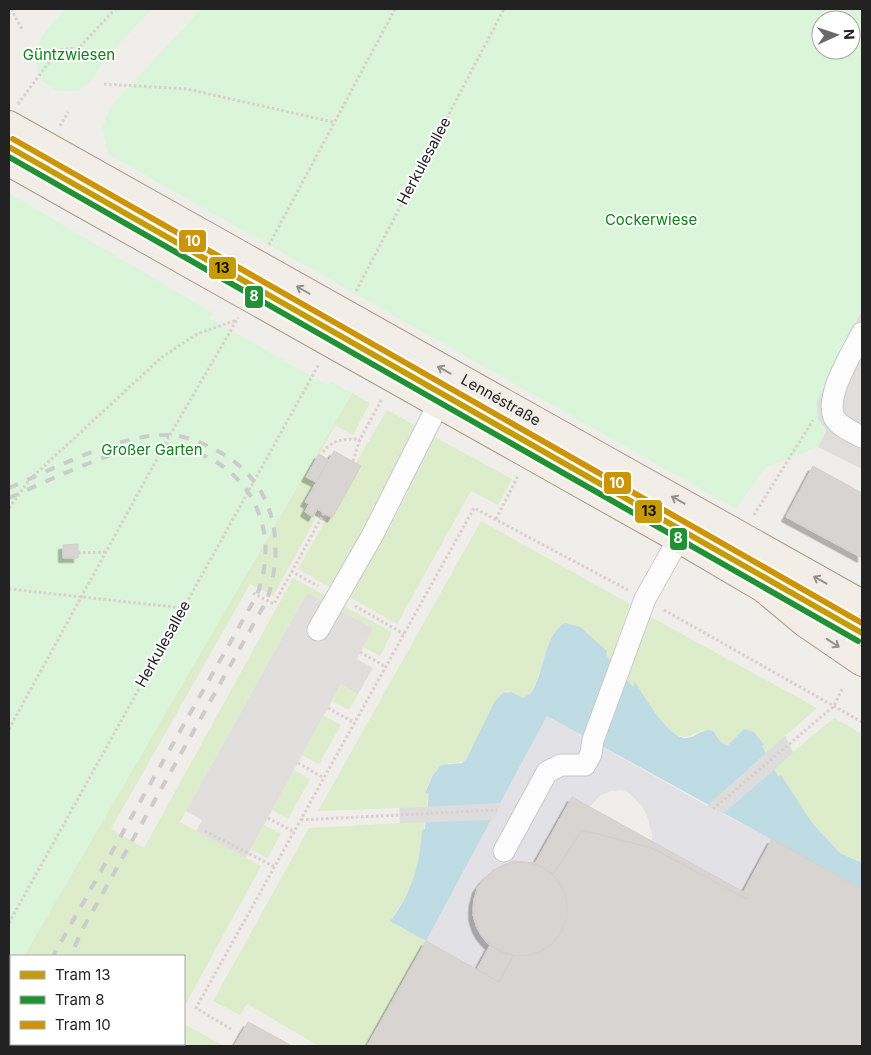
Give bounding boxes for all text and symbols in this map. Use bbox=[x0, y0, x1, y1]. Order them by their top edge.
north arrow bbox=[811, 10, 861, 60]
text: N bbox=[841, 29, 858, 40]
park label: Güntzwiesen bbox=[23, 45, 115, 64]
street label: Herkulesallee bbox=[393, 114, 455, 208]
park label: Cockerwiese bbox=[605, 210, 697, 229]
line badge: 10 bbox=[178, 229, 207, 253]
text: 10 bbox=[185, 232, 201, 249]
line badge: 13 bbox=[208, 256, 237, 280]
text: 13 bbox=[214, 259, 230, 276]
line badge: 8 bbox=[244, 285, 264, 309]
one-way arrow bbox=[296, 285, 310, 295]
text: 8 bbox=[249, 287, 259, 304]
one-way arrow bbox=[437, 365, 452, 375]
street label: Lennéstraße bbox=[458, 370, 544, 430]
park label: Großer Garten bbox=[101, 440, 203, 459]
line badge: 10 bbox=[603, 471, 632, 495]
text: 10 bbox=[609, 474, 625, 491]
one-way arrow bbox=[671, 495, 686, 505]
line badge: 13 bbox=[634, 499, 663, 524]
text: 13 bbox=[641, 502, 657, 519]
line badge: 8 bbox=[669, 527, 688, 551]
text: 8 bbox=[673, 529, 683, 546]
one-way arrow bbox=[813, 574, 827, 584]
street label: Herkulesallee bbox=[131, 597, 194, 691]
one-way arrow bbox=[826, 638, 840, 648]
legend bbox=[10, 955, 185, 1045]
text: Tram 13 bbox=[55, 965, 111, 984]
text: Tram 8 bbox=[55, 990, 105, 1009]
text: Tram 10 bbox=[55, 1015, 111, 1034]

